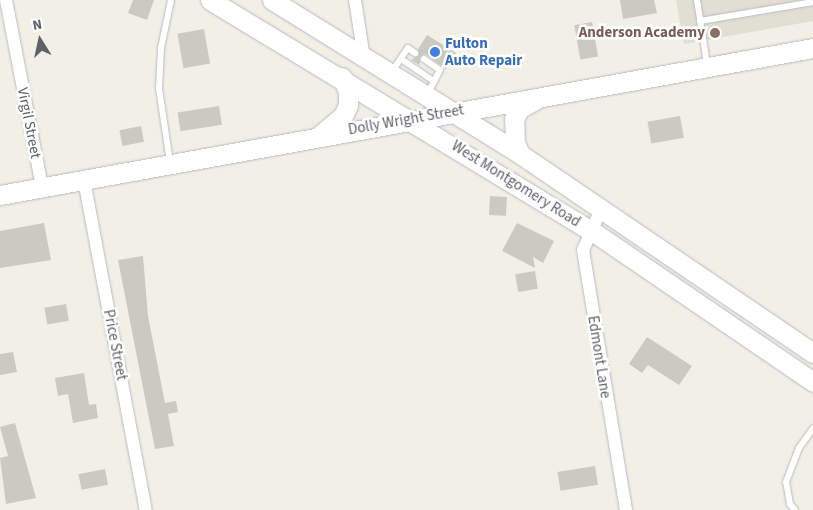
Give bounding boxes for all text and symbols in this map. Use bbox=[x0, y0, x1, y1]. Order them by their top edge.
north arrow bbox=[15, 15, 65, 65]
text: N bbox=[31, 15, 44, 36]
place label: Anderson Academy bbox=[579, 24, 705, 42]
marker: Anderson Academy bbox=[709, 27, 721, 39]
place label: Fulton Auto Repair bbox=[445, 34, 522, 69]
marker: Fulton Auto Repair bbox=[429, 46, 441, 58]
street label: Virgil Street bbox=[13, 86, 45, 160]
street label: Dolly Wright Street bbox=[347, 101, 465, 139]
street label: West Montgomery Road bbox=[448, 137, 584, 231]
street label: Price Street bbox=[99, 308, 131, 382]
street label: Edmont Lane bbox=[584, 314, 614, 400]

